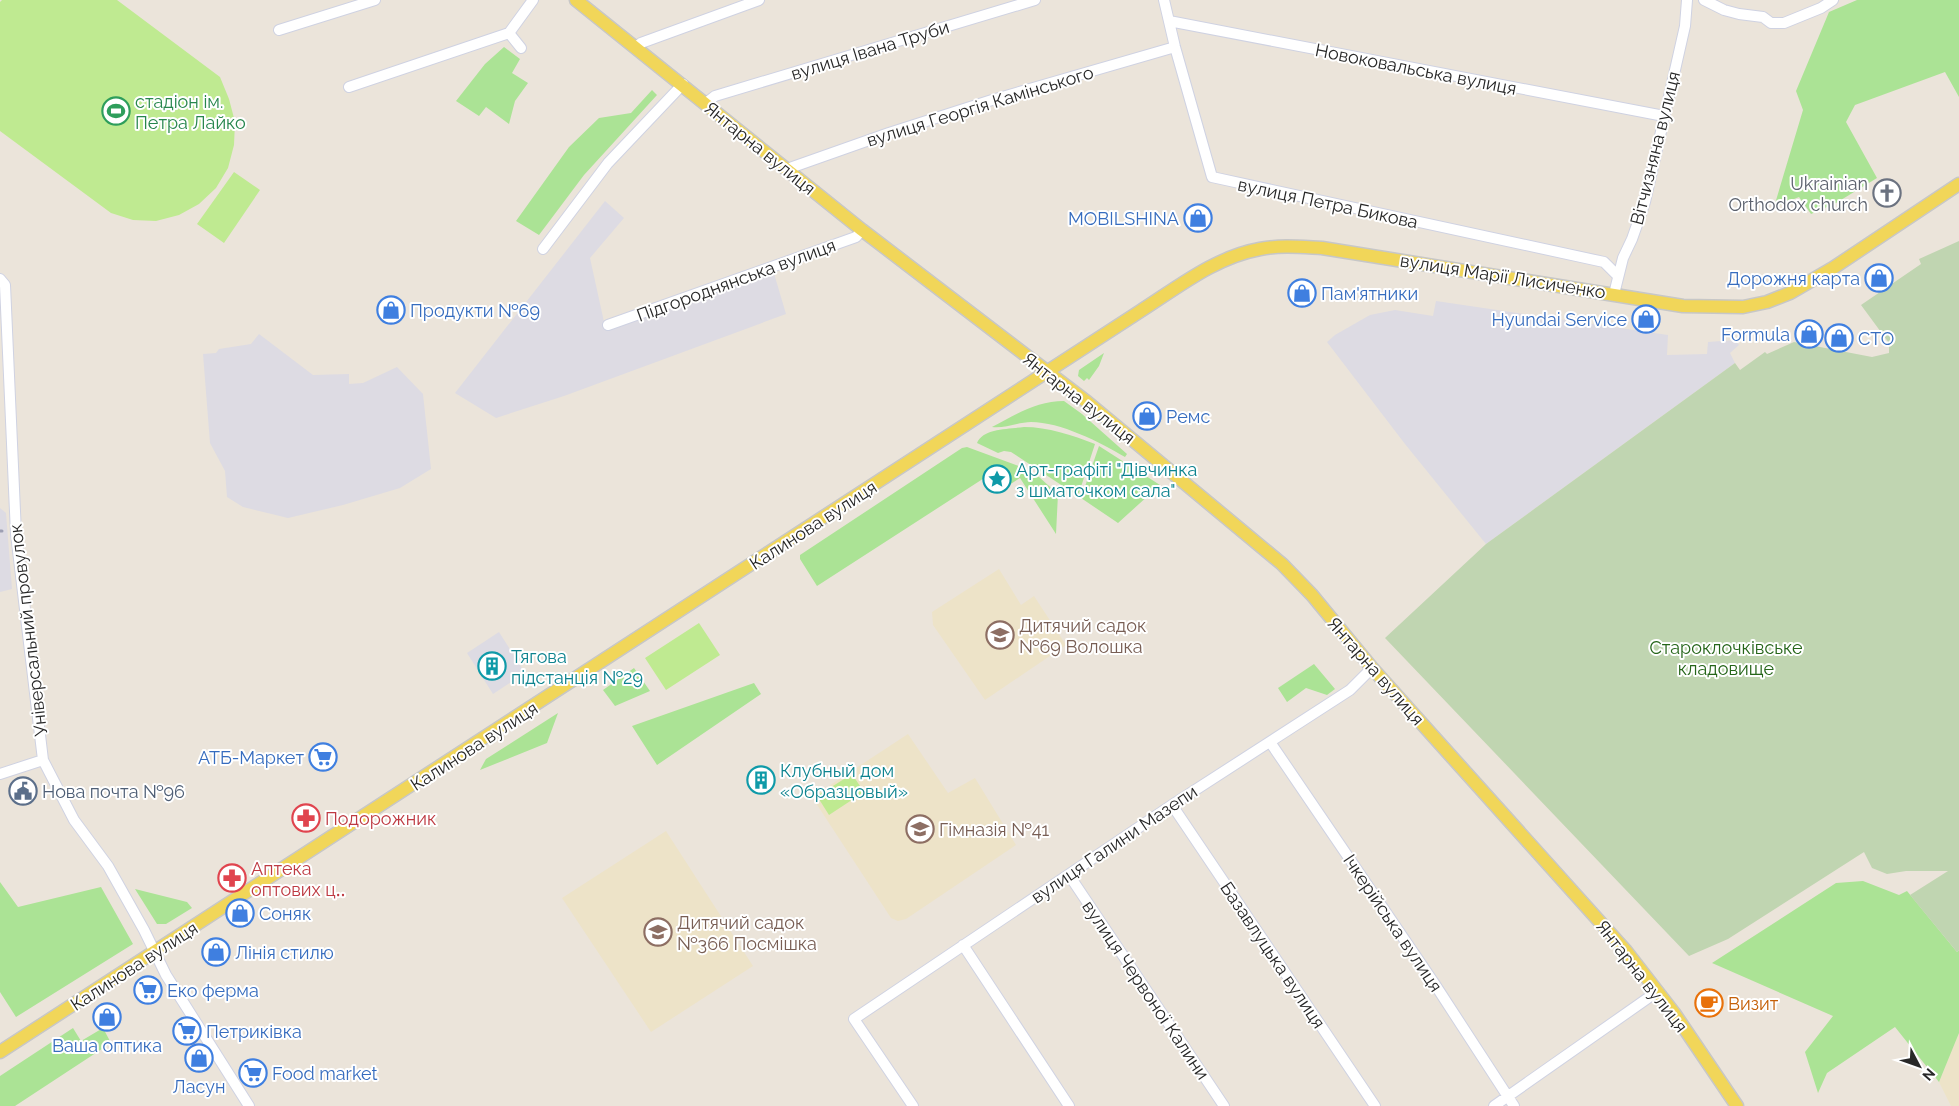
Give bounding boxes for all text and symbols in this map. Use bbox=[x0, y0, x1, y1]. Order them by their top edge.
street label: вулиця Івана Труби bbox=[788, 16, 952, 84]
street label: Новоковальська вулиця bbox=[1314, 39, 1518, 99]
street label: вулиця Георгія Камінського bbox=[864, 61, 1096, 151]
street label: Вітчизняна вулиця bbox=[1626, 69, 1684, 227]
place label: стадіон ім. Петра Лайко bbox=[135, 91, 246, 133]
sports icon: стадіон ім. Петра Лайко bbox=[101, 96, 131, 126]
street label: Янтарна вулиця bbox=[700, 97, 820, 199]
place label: Ukrainian Orthodox church bbox=[1728, 173, 1868, 215]
street label: вулиця Петра Бикова bbox=[1236, 174, 1420, 232]
church icon: Ukrainian Orthodox church bbox=[1872, 178, 1902, 208]
shop icon: MOBILSHINA bbox=[1183, 203, 1213, 233]
place label: MOBILSHINA bbox=[1068, 208, 1179, 229]
street label: Підгороднянська вулиця bbox=[634, 234, 838, 326]
street label: вулиця Марії Лисиченко bbox=[1399, 249, 1608, 303]
shop icon: Дорожня карта bbox=[1864, 263, 1894, 293]
place label: Дорожня карта bbox=[1727, 268, 1860, 289]
shop icon: Пам'ятники bbox=[1287, 278, 1317, 308]
place label: Пам'ятники bbox=[1321, 283, 1418, 304]
shop icon: Продукти №69 bbox=[376, 295, 406, 325]
place label: Продукти №69 bbox=[410, 300, 540, 321]
shop icon: Hyundai Service bbox=[1631, 304, 1661, 334]
place label: Hyundai Service bbox=[1492, 309, 1627, 330]
shop icon: Formula bbox=[1794, 319, 1824, 349]
shop icon: СТО bbox=[1824, 323, 1854, 353]
place label: Formula bbox=[1721, 324, 1790, 345]
place label: СТО bbox=[1858, 328, 1894, 349]
street label: Янтарна вулиця bbox=[1019, 348, 1139, 448]
shop icon: Ремс bbox=[1132, 401, 1162, 431]
place label: Ремс bbox=[1166, 406, 1210, 427]
place label: Арт-графіті "Дівчинка з шматочком сала" bbox=[1016, 459, 1197, 501]
place icon: Арт-графіті "Дівчинка з шматочком сала" bbox=[982, 464, 1012, 494]
street label: Калинова вулиця bbox=[745, 476, 881, 574]
street label: Універсальний провулок bbox=[5, 523, 51, 737]
street label: Янтарна вулиця bbox=[1323, 613, 1429, 729]
place label: Дитячий садок №69 Волошка bbox=[1019, 615, 1146, 657]
school or university icon: Дитячий садок №69 Волошка bbox=[985, 620, 1015, 650]
park label: Староклочківське кладовище bbox=[1649, 637, 1803, 679]
place label: Тягова пiдстанцiя №29 bbox=[511, 646, 643, 688]
building icon: Тягова пiдстанцiя №29 bbox=[477, 651, 507, 681]
street label: Калинова вулиця bbox=[406, 697, 542, 795]
supermarket icon: АТБ-Маркет bbox=[308, 742, 338, 772]
place label: АТБ-Маркет bbox=[198, 747, 304, 768]
place label: Клубный дом «Образцовый» bbox=[780, 760, 908, 802]
building icon: Клубный дом «Образцовый» bbox=[746, 765, 776, 795]
public building icon: Нова почта №96 bbox=[8, 776, 38, 806]
place label: Нова почта №96 bbox=[42, 781, 185, 802]
street label: вулиця Галини Мазепи bbox=[1027, 781, 1201, 907]
pharmacy icon: Подорожник bbox=[291, 803, 321, 833]
place label: Подорожник bbox=[325, 808, 436, 829]
school or university icon: Гімназія №41 bbox=[905, 814, 935, 844]
place label: Гімназія №41 bbox=[939, 819, 1050, 840]
street label: Ічкерійська вулиця bbox=[1339, 850, 1447, 996]
place label: Аптека оптових ц‥ bbox=[251, 858, 345, 900]
pharmacy icon: Аптека оптових ц‥ bbox=[217, 863, 247, 893]
street label: Базавлуцька вулиця bbox=[1216, 878, 1330, 1032]
street label: вулиця Червоної Калини bbox=[1078, 897, 1214, 1083]
shop icon: Соняк bbox=[225, 898, 255, 928]
place label: Соняк bbox=[259, 903, 311, 924]
place label: Дитячий садок №366 Посмішка bbox=[677, 912, 817, 954]
street label: Янтарна вулиця bbox=[1592, 916, 1692, 1036]
street label: Калинова вулиця bbox=[66, 917, 202, 1015]
school or university icon: Дитячий садок №366 Посмішка bbox=[643, 917, 673, 947]
shop icon: Лінія стилю bbox=[201, 937, 231, 967]
place label: Лінія стилю bbox=[235, 942, 334, 963]
supermarket icon: Еко ферма bbox=[133, 975, 163, 1005]
place label: Еко ферма bbox=[167, 980, 259, 1001]
cafe icon: Визит bbox=[1694, 988, 1724, 1018]
place label: Визит bbox=[1728, 993, 1779, 1014]
shop icon: Ваша оптика bbox=[92, 1002, 122, 1032]
supermarket icon: Петриківка bbox=[172, 1016, 202, 1046]
place label: Петриківка bbox=[206, 1021, 302, 1042]
place label: Ваша оптика bbox=[52, 1035, 162, 1056]
north arrow bbox=[1894, 1041, 1944, 1091]
shop icon: Ласун bbox=[184, 1043, 214, 1073]
supermarket icon: Food market bbox=[238, 1058, 268, 1088]
place label: Food market bbox=[272, 1063, 377, 1084]
text: N bbox=[1919, 1065, 1938, 1084]
place label: Ласун bbox=[173, 1076, 225, 1097]

